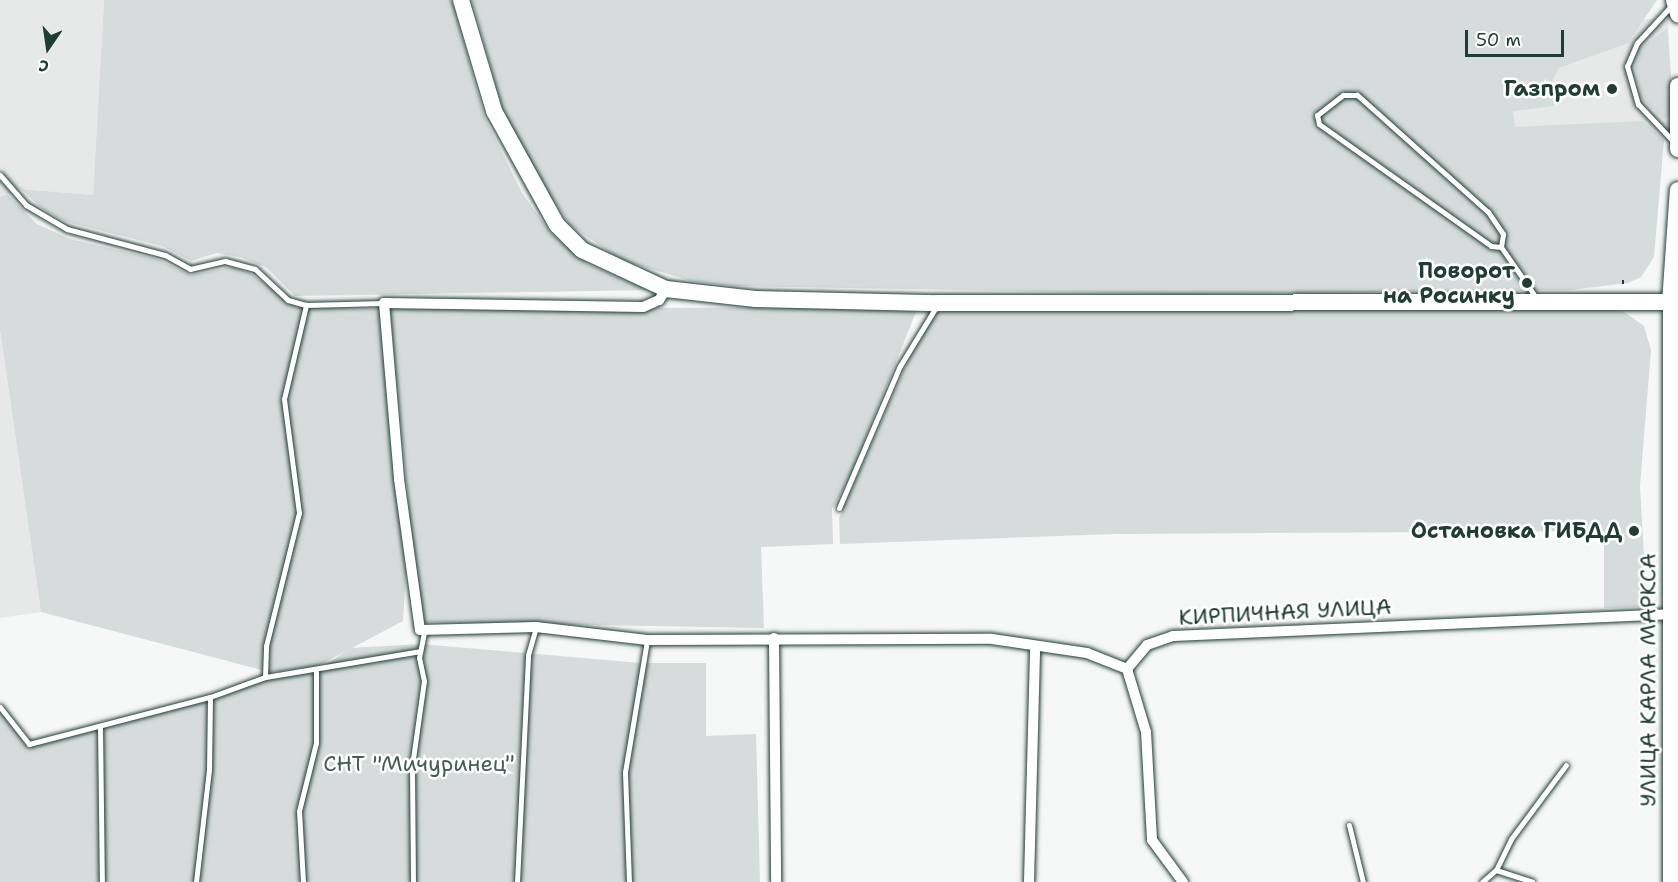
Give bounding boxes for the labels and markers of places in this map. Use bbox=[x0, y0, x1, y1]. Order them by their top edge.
place label: Газпром bbox=[1504, 76, 1600, 102]
marker: Газпром bbox=[1605, 82, 1619, 96]
place label: Поворот на Росинку bbox=[1383, 257, 1515, 308]
marker: Поворот на Росинку bbox=[1520, 276, 1534, 290]
place label: Остановка ГИБДД bbox=[1411, 518, 1622, 544]
marker: Остановка ГИБДД bbox=[1627, 524, 1641, 538]

